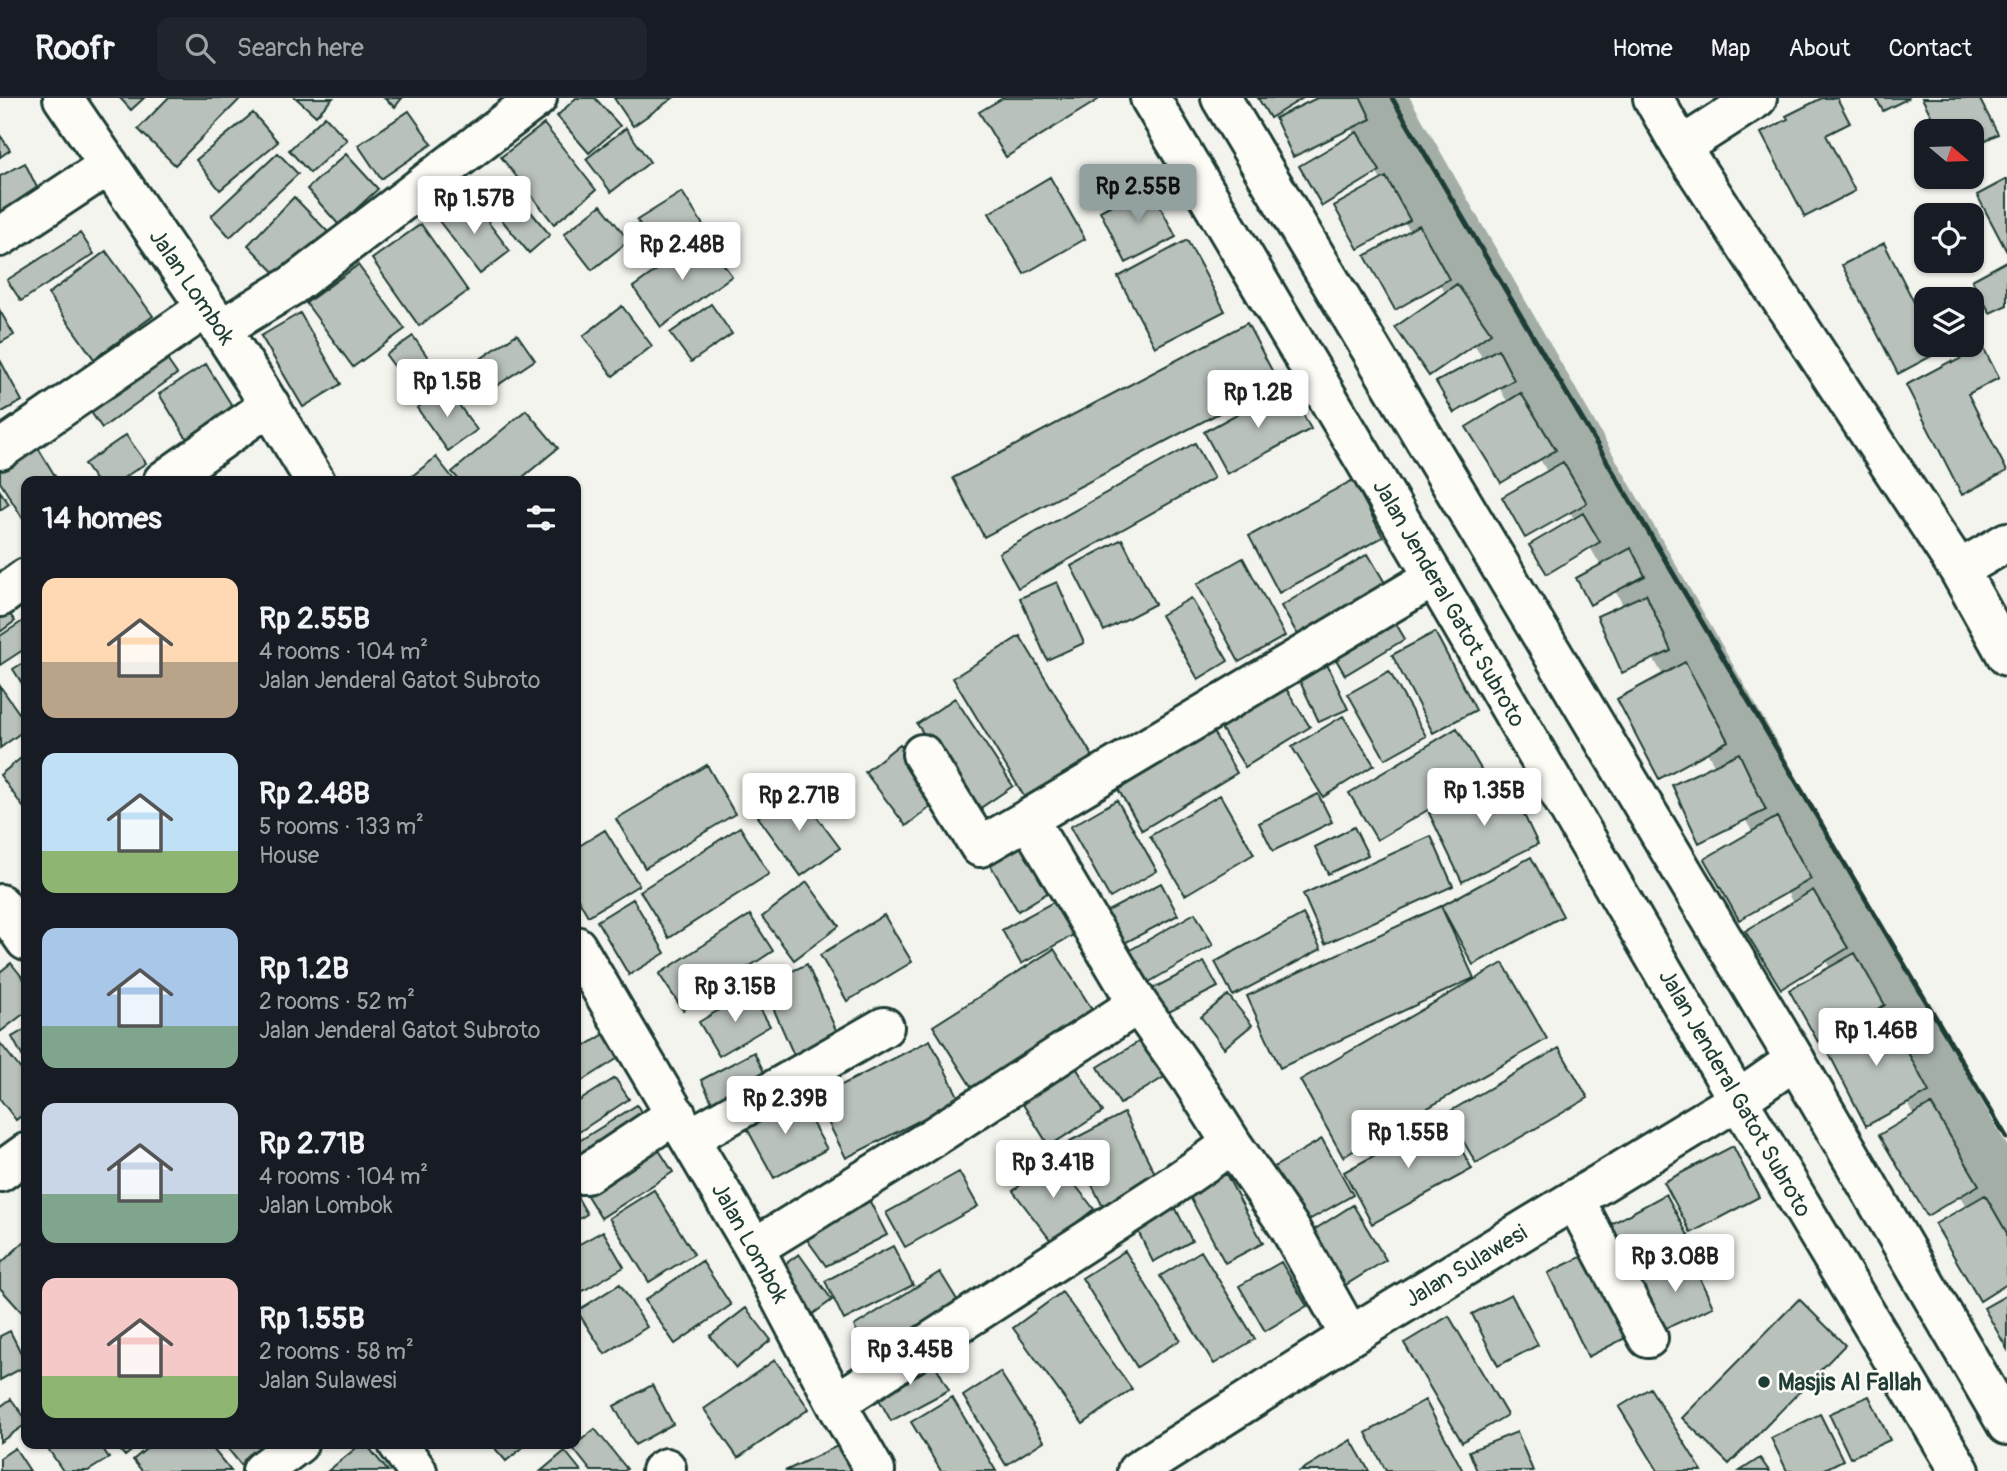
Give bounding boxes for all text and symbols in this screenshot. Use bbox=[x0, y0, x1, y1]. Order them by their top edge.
search box bbox=[157, 17, 647, 80]
text: Roofr bbox=[35, 28, 115, 69]
icon: search bbox=[181, 29, 219, 67]
text: Search here bbox=[237, 32, 364, 64]
text: Home bbox=[1612, 34, 1673, 63]
text: Map bbox=[1711, 34, 1751, 63]
text: About bbox=[1789, 34, 1851, 63]
text: Contact bbox=[1889, 34, 1972, 63]
north arrow bbox=[1914, 119, 1984, 189]
map controls bbox=[1914, 119, 1984, 357]
pin: Rp 2.55B bbox=[1066, 164, 1210, 224]
text: Rp 2.55B bbox=[1095, 172, 1181, 201]
pin: Rp 1.57B bbox=[402, 176, 546, 236]
text: Rp 1.57B bbox=[434, 184, 514, 213]
button: locate bbox=[1914, 203, 1984, 273]
pin: Rp 2.48B bbox=[610, 222, 754, 282]
street label: Jalan Lombok bbox=[143, 224, 242, 351]
text: Rp 2.48B bbox=[639, 230, 725, 259]
button: layers bbox=[1914, 287, 1984, 357]
pin: Rp 1.5B bbox=[382, 360, 512, 419]
text: Rp 1.5B bbox=[413, 367, 481, 396]
pin: Rp 1.2B bbox=[1193, 370, 1323, 430]
text: Rp 1.2B bbox=[1223, 378, 1293, 407]
street label: Jalan Jenderal Gatot Subroto bbox=[1366, 474, 1532, 732]
icon: filters bbox=[522, 499, 560, 537]
text: 14 homes bbox=[42, 500, 162, 537]
text: Rp 2.55B bbox=[259, 600, 370, 637]
icon: home bbox=[98, 606, 182, 690]
text: 4 rooms · 104 m² bbox=[259, 637, 428, 666]
text: Jalan Jenderal Gatot Subroto bbox=[259, 666, 540, 695]
pin: Rp 1.35B bbox=[1412, 768, 1556, 828]
pin: Rp 2.71B bbox=[727, 774, 871, 833]
text: Rp 2.48B bbox=[259, 775, 370, 812]
text: Rp 1.35B bbox=[1443, 776, 1525, 805]
icon: home bbox=[98, 781, 182, 865]
text: Rp 2.71B bbox=[758, 781, 840, 810]
text: 5 rooms · 133 m² bbox=[259, 812, 424, 841]
text: House bbox=[259, 841, 319, 870]
text: Rp 1.2B bbox=[259, 950, 349, 987]
icon: home bbox=[98, 956, 182, 1040]
pin: Rp 3.15B bbox=[663, 964, 807, 1024]
street label: Jalan Jenderal Gatot Subroto bbox=[1652, 964, 1818, 1222]
text: Rp 3.15B bbox=[694, 972, 776, 1001]
text: 2 rooms · 52 m² bbox=[259, 987, 415, 1016]
pin: Rp 1.46B bbox=[1804, 1009, 1948, 1068]
text: Jalan Jenderal Gatot Subroto bbox=[259, 1016, 540, 1045]
text: Rp 1.46B bbox=[1835, 1016, 1917, 1045]
pin: Rp 2.39B bbox=[713, 1076, 857, 1136]
text: Rp 2.39B bbox=[743, 1084, 827, 1113]
pin: Rp 1.55B bbox=[1336, 1110, 1480, 1170]
text: Rp 1.55B bbox=[1367, 1118, 1449, 1147]
text: Rp 2.71B bbox=[259, 1125, 365, 1162]
icon: home bbox=[98, 1131, 182, 1215]
pin: Rp 3.41B bbox=[981, 1140, 1125, 1200]
text: Rp 3.41B bbox=[1012, 1148, 1094, 1177]
text: 4 rooms · 104 m² bbox=[259, 1162, 428, 1191]
street label: Jalan Lombok bbox=[705, 1178, 795, 1309]
text: Jalan Lombok bbox=[259, 1191, 393, 1220]
street label: Jalan Sulawesi bbox=[1400, 1218, 1532, 1314]
pin: Rp 3.08B bbox=[1603, 1234, 1747, 1294]
text: Rp 3.08B bbox=[1631, 1242, 1719, 1271]
text: Rp 1.55B bbox=[259, 1300, 365, 1337]
icon: home bbox=[98, 1306, 182, 1390]
pin: Rp 3.45B bbox=[838, 1328, 982, 1387]
text: Rp 3.45B bbox=[867, 1335, 953, 1364]
text: 2 rooms · 58 m² bbox=[259, 1337, 414, 1366]
text: Jalan Sulawesi bbox=[259, 1366, 397, 1395]
place label: Masjis Al Fallah bbox=[1778, 1368, 1921, 1397]
marker: Masjis Al Fallah bbox=[1756, 1374, 1772, 1390]

